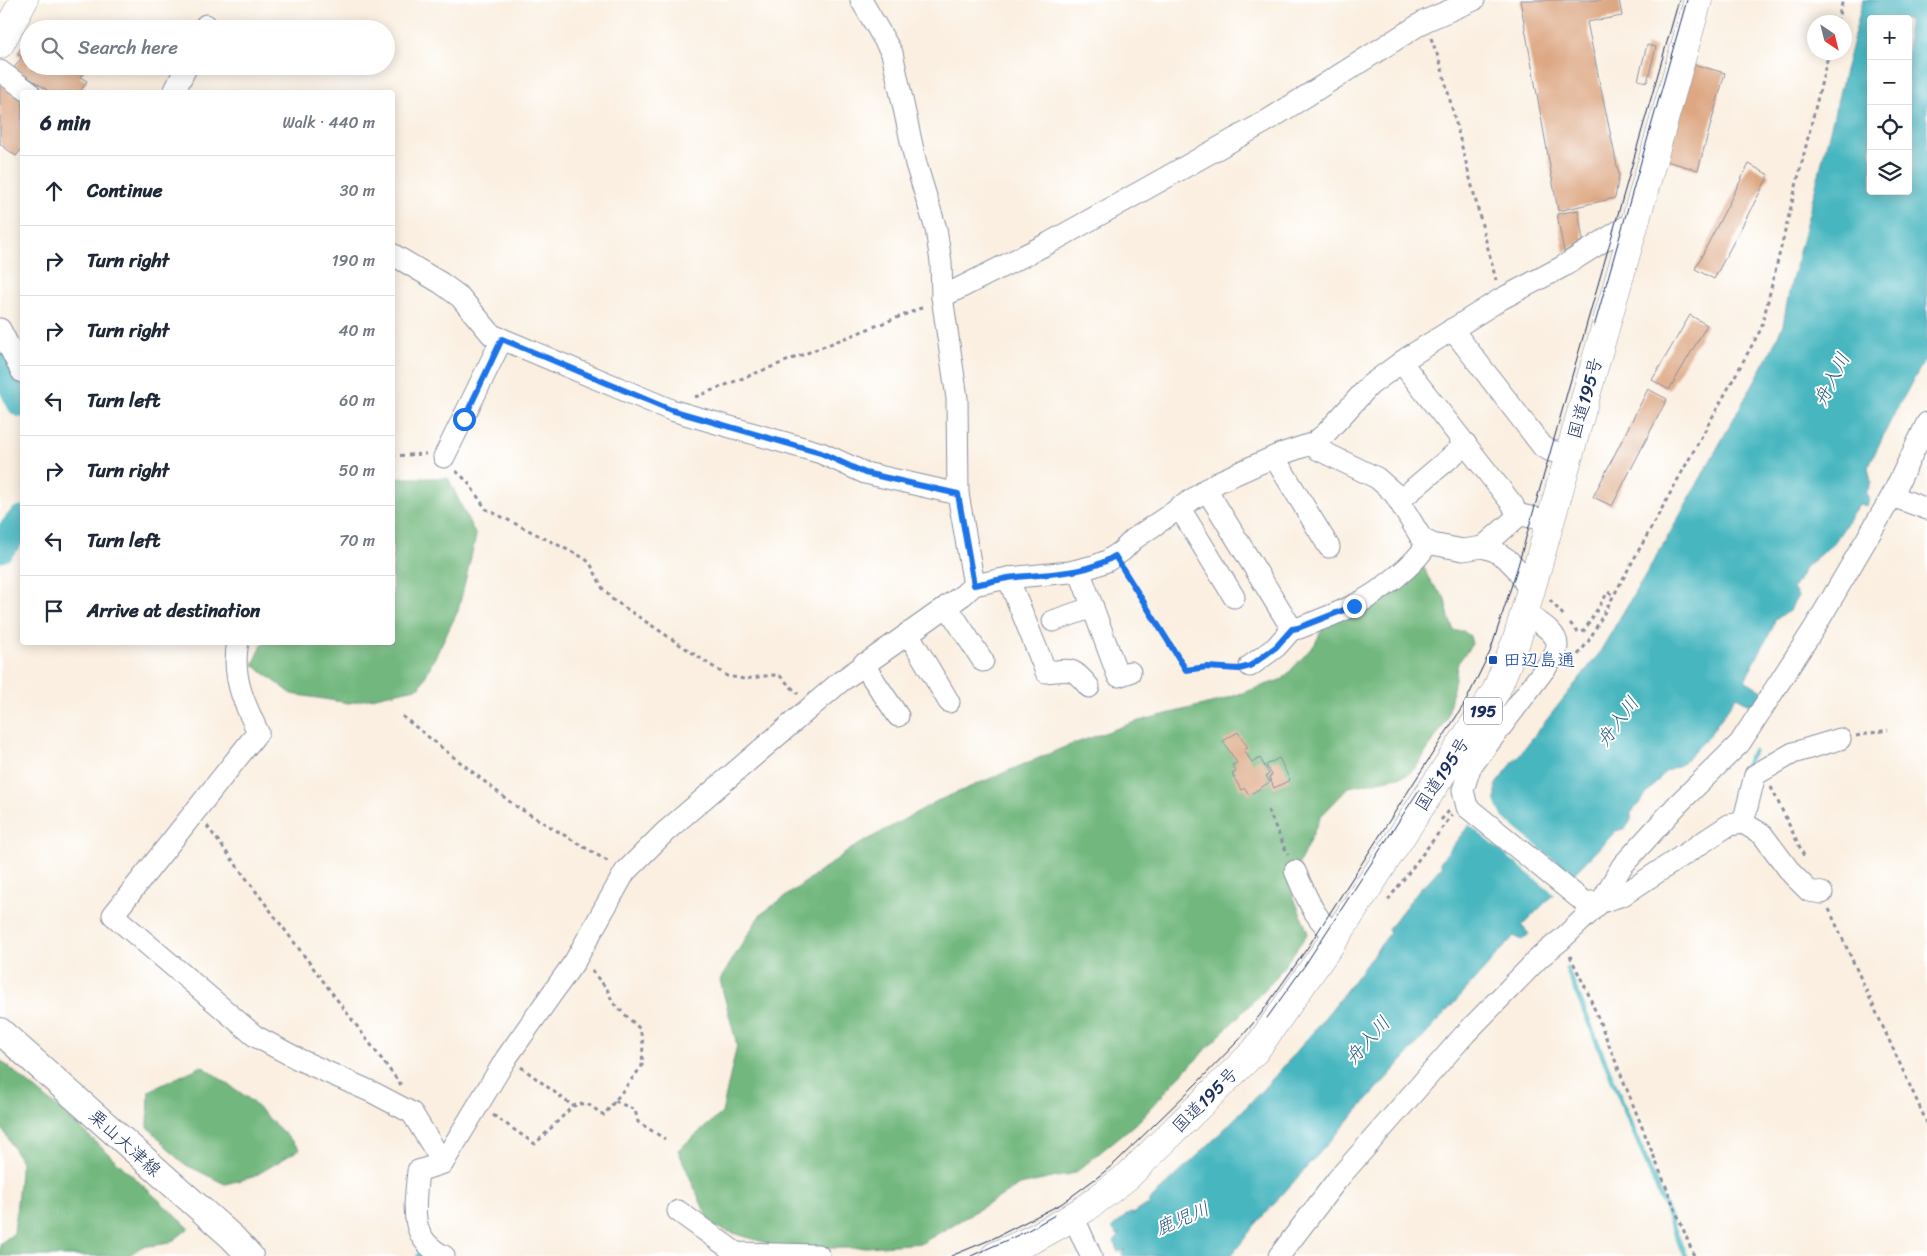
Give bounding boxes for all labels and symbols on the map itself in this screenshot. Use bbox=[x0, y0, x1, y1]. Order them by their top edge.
north arrow bbox=[1807, 15, 1852, 60]
water label: 舟入川 bbox=[1804, 346, 1859, 412]
street label: 国道195号 bbox=[1558, 353, 1612, 443]
route start bbox=[453, 408, 476, 431]
route end bbox=[1343, 595, 1366, 618]
place label: 田辺島通 bbox=[1503, 644, 1575, 676]
marker: 田辺島通 bbox=[1487, 654, 1499, 666]
water label: 舟入川 bbox=[1587, 689, 1648, 754]
road number: 195 bbox=[1464, 698, 1502, 724]
street label: 国道195号 bbox=[1406, 730, 1478, 818]
water label: 舟入川 bbox=[1336, 1008, 1399, 1073]
street label: 国道195号 bbox=[1164, 1059, 1246, 1141]
street label: 栗山大津線 bbox=[81, 1101, 169, 1185]
water label: 鹿児川 bbox=[1150, 1192, 1215, 1245]

